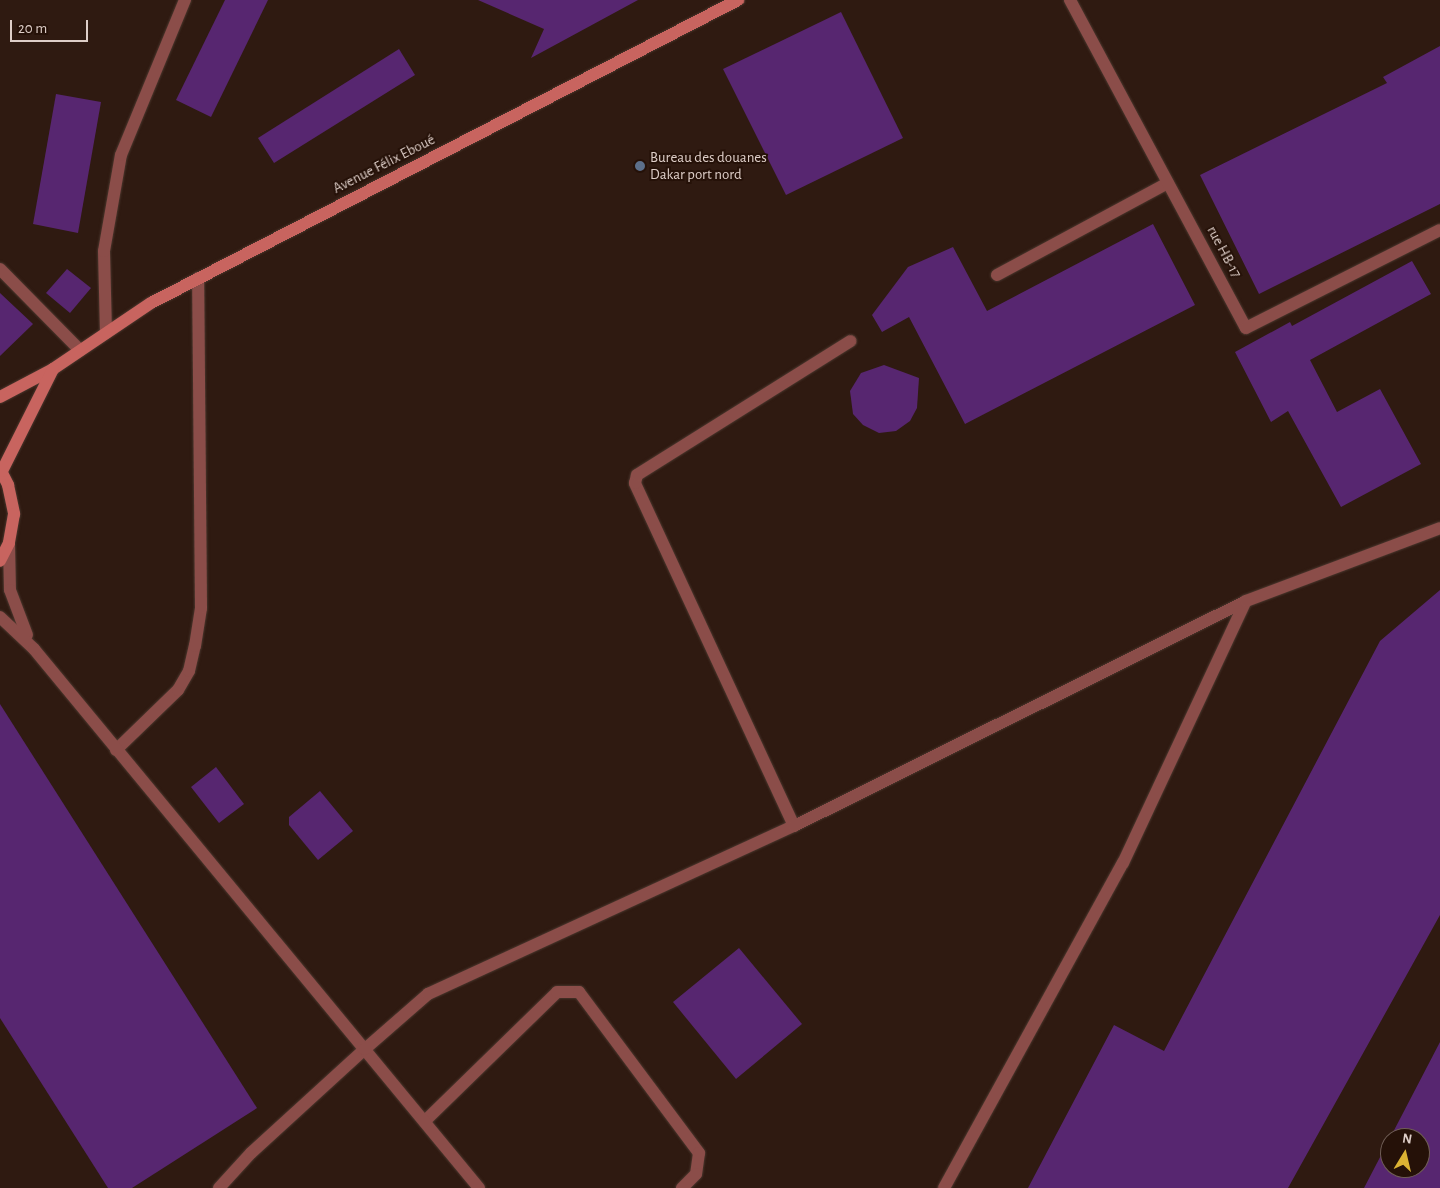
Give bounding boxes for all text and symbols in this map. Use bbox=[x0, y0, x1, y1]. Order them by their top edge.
scale bar bbox=[12, 10, 90, 42]
text: 20 m bbox=[18, 21, 47, 36]
street label: Avenue Félix Eboué bbox=[330, 130, 438, 198]
place label: Bureau des douanes Dakar port nord bbox=[650, 148, 767, 183]
marker: Bureau des douanes Dakar port nord bbox=[634, 160, 646, 172]
street label: rue HB-17 bbox=[1203, 223, 1245, 281]
north arrow bbox=[1380, 1128, 1430, 1178]
text: N bbox=[1401, 1131, 1413, 1147]

